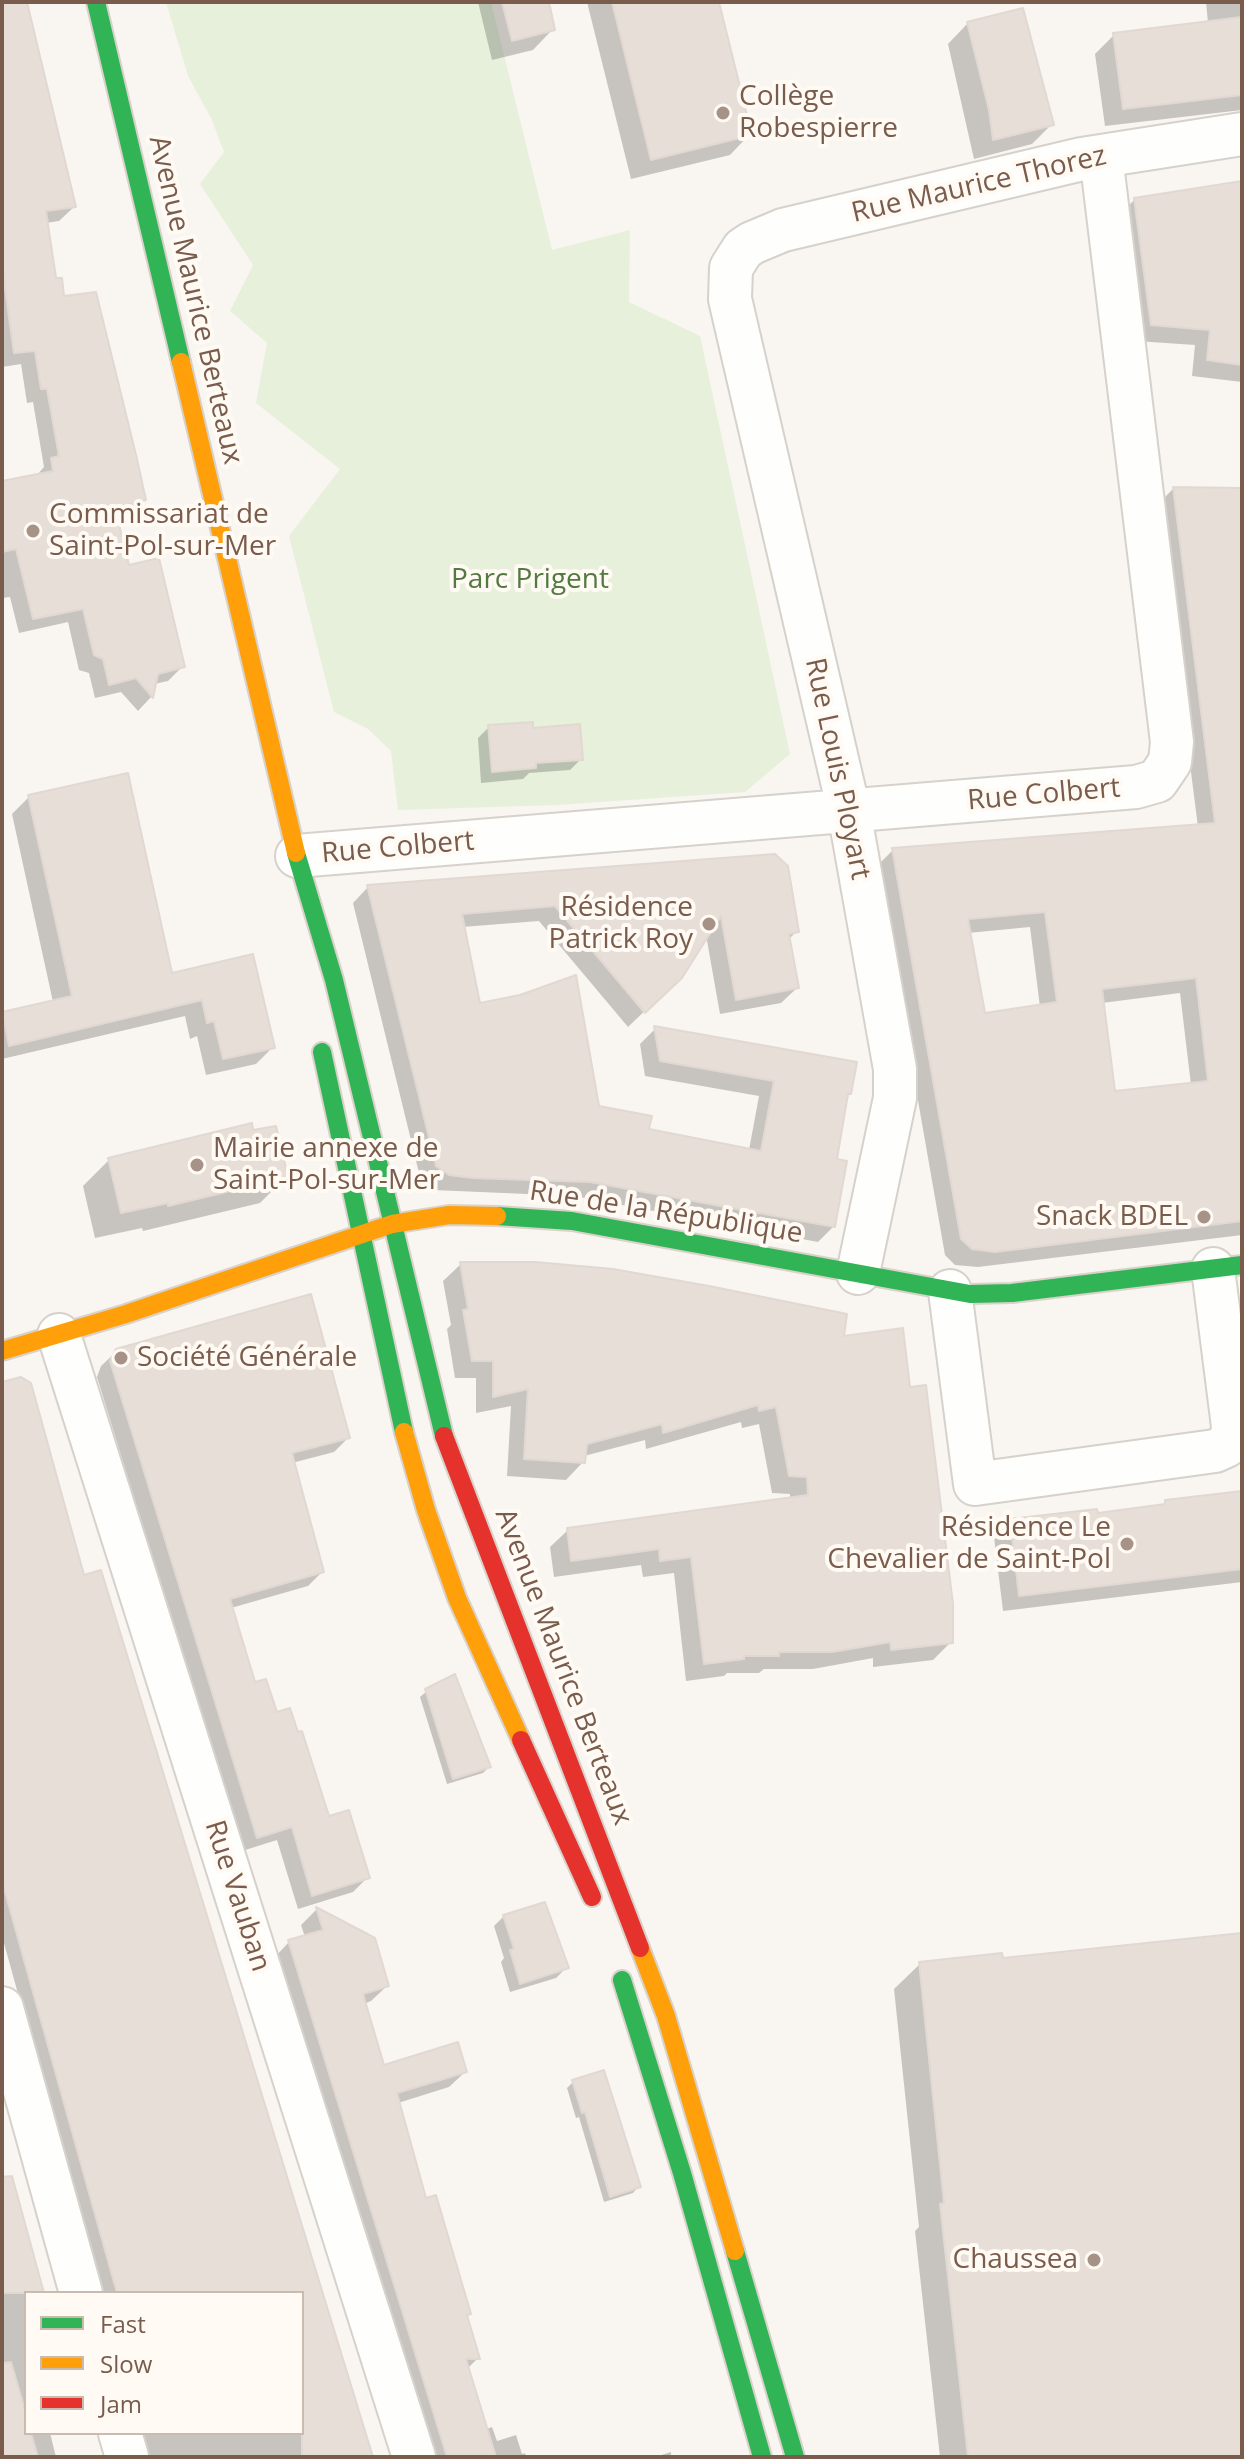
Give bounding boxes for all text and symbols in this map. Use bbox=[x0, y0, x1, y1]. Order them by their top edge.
place label: Collège Robespierre bbox=[739, 80, 898, 146]
marker: Collège Robespierre bbox=[714, 104, 732, 122]
street label: Avenue Maurice Berteaux bbox=[141, 133, 249, 467]
street label: Rue Maurice Thorez bbox=[849, 139, 1109, 231]
place label: Commissariat de Saint-Pol-sur-Mer bbox=[49, 498, 276, 564]
marker: Commissariat de Saint-Pol-sur-Mer bbox=[24, 522, 42, 540]
park label: Parc Prigent bbox=[451, 563, 609, 597]
street label: Rue Louis Ployart bbox=[797, 655, 877, 883]
street label: Rue Colbert bbox=[966, 772, 1122, 818]
street label: Rue Colbert bbox=[320, 825, 476, 871]
place label: Résidence Patrick Roy bbox=[549, 891, 693, 957]
marker: Résidence Patrick Roy bbox=[700, 915, 718, 933]
place label: Mairie annexe de Saint-Pol-sur-Mer bbox=[213, 1132, 440, 1198]
marker: Mairie annexe de Saint-Pol-sur-Mer bbox=[188, 1156, 206, 1174]
street label: Rue de la République bbox=[527, 1175, 805, 1251]
place label: Snack BDEL bbox=[1036, 1200, 1188, 1234]
marker: Snack BDEL bbox=[1195, 1208, 1213, 1226]
place label: Société Générale bbox=[137, 1341, 357, 1375]
marker: Société Générale bbox=[112, 1349, 130, 1367]
street label: Avenue Maurice Berteaux bbox=[487, 1504, 639, 1830]
place label: Résidence Le Chevalier de Saint-Pol bbox=[827, 1511, 1111, 1577]
marker: Résidence Le Chevalier de Saint-Pol bbox=[1118, 1535, 1136, 1553]
street label: Rue Vauban bbox=[197, 1816, 277, 1976]
place label: Chaussea bbox=[952, 2243, 1078, 2277]
marker: Chaussea bbox=[1085, 2251, 1103, 2269]
legend bbox=[24, 2291, 304, 2435]
text: Fast bbox=[100, 2307, 146, 2340]
text: Slow bbox=[100, 2347, 152, 2380]
text: Jam bbox=[100, 2387, 142, 2420]

